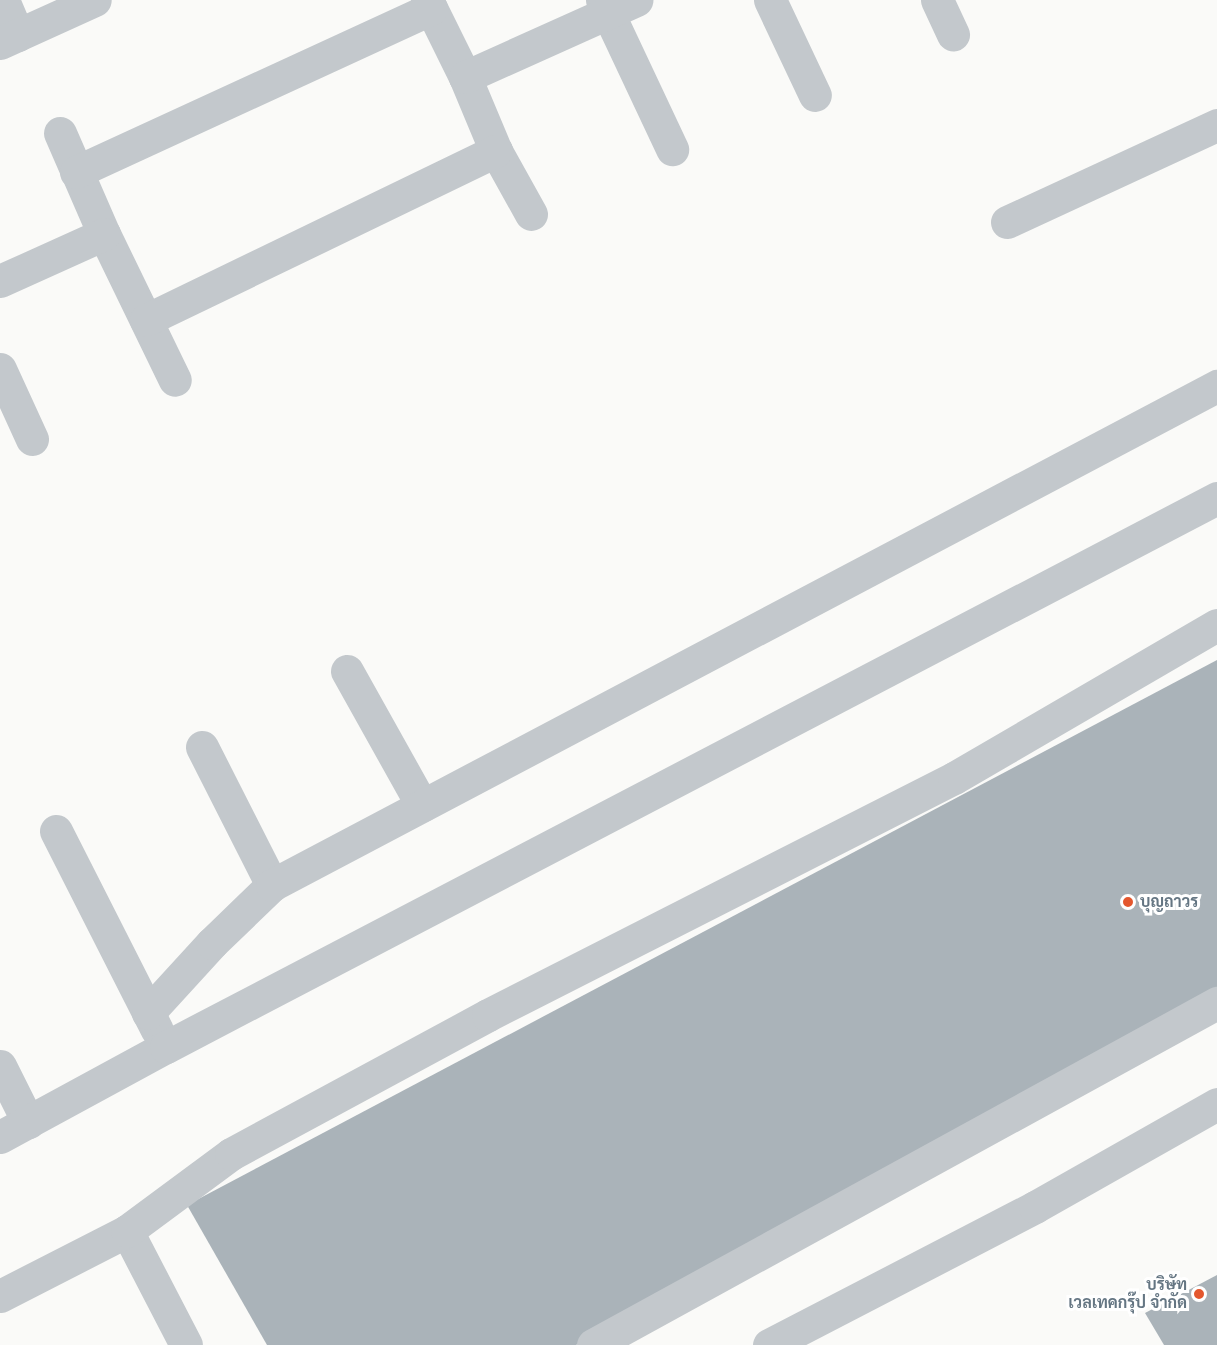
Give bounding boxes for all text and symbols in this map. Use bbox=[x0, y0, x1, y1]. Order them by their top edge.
place label: บุญถาวร bbox=[1140, 892, 1198, 912]
marker: บุญถาวร bbox=[1121, 895, 1135, 909]
place label: บริษัท เวลเทคกรุ๊ป จำกัด bbox=[1068, 1275, 1187, 1313]
marker: บริษัท เวลเทคกรุ๊ป จำกัด bbox=[1192, 1287, 1206, 1301]

